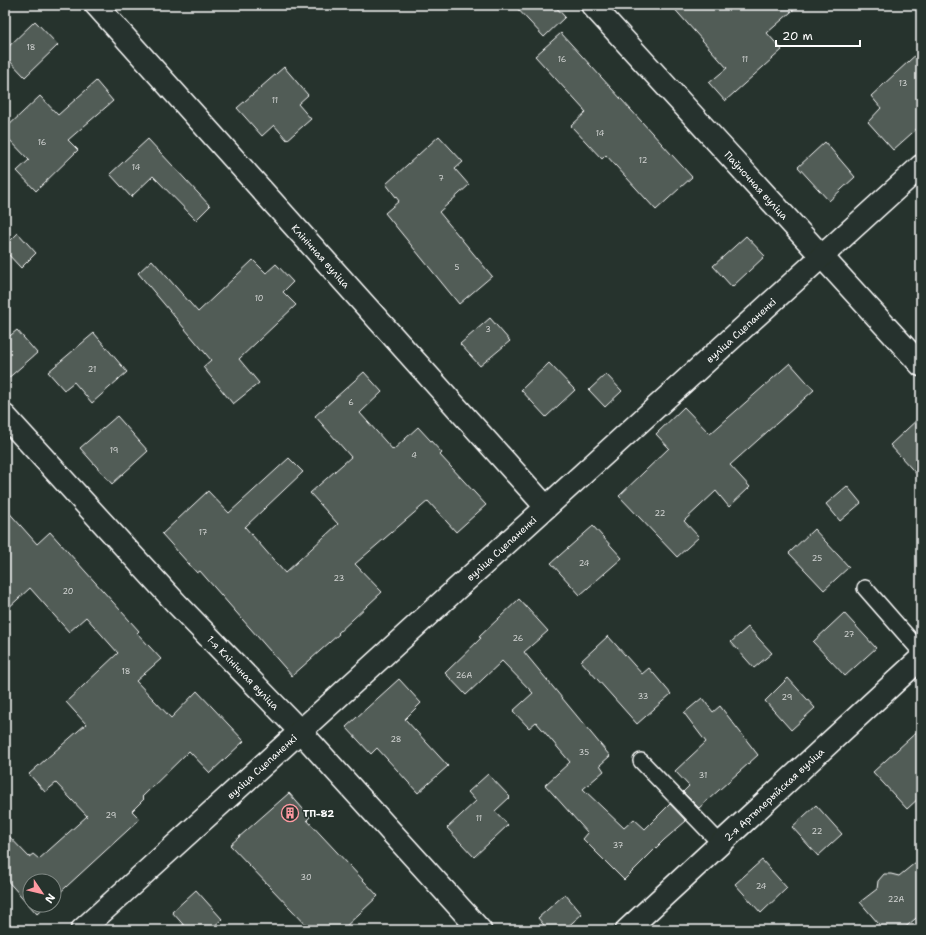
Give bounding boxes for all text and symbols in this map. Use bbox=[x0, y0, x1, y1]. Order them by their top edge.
scale bar bbox=[776, 22, 860, 48]
text: 20 m bbox=[782, 28, 813, 44]
house number: 18 bbox=[27, 42, 35, 53]
house number: 16 bbox=[558, 54, 567, 65]
house number: 11 bbox=[742, 54, 748, 65]
house number: 13 bbox=[899, 78, 907, 89]
house number: 11 bbox=[272, 95, 278, 106]
house number: 14 bbox=[596, 128, 605, 139]
house number: 16 bbox=[38, 137, 47, 148]
street label: Паўночная вуліца bbox=[722, 148, 792, 223]
house number: 12 bbox=[639, 155, 648, 166]
house number: 14 bbox=[132, 162, 141, 173]
house number: 7 bbox=[438, 173, 444, 184]
street label: Клінічная вуліца bbox=[289, 221, 353, 291]
house number: 5 bbox=[455, 262, 460, 273]
house number: 10 bbox=[255, 293, 263, 304]
street label: вуліца Сцепаненкі bbox=[703, 295, 779, 365]
house number: 3 bbox=[485, 324, 491, 335]
house number: 21 bbox=[88, 364, 96, 375]
house number: 6 bbox=[348, 397, 354, 408]
house number: 19 bbox=[110, 445, 118, 456]
house number: 4 bbox=[411, 450, 417, 461]
house number: 22 bbox=[655, 508, 666, 519]
street label: вуліца Сцепаненкі bbox=[463, 513, 539, 583]
house number: 17 bbox=[199, 527, 208, 538]
house number: 25 bbox=[812, 553, 822, 564]
house number: 24 bbox=[579, 558, 590, 569]
house number: 23 bbox=[334, 573, 344, 584]
house number: 20 bbox=[63, 586, 73, 597]
house number: 27 bbox=[844, 629, 855, 640]
street label: 1-я Клінічная вуліца bbox=[204, 633, 283, 713]
house number: 26 bbox=[513, 633, 524, 644]
house number: 18 bbox=[122, 666, 130, 677]
house number: 26А bbox=[456, 670, 473, 681]
house number: 33 bbox=[638, 691, 648, 702]
house number: 29 bbox=[782, 692, 792, 703]
street label: вуліца Сцепаненкі bbox=[224, 731, 300, 802]
house number: 28 bbox=[391, 734, 401, 745]
street label: 2-я Артылерыйская вуліца bbox=[721, 744, 827, 844]
house number: 35 bbox=[579, 747, 589, 758]
house number: 31 bbox=[699, 770, 707, 781]
building icon: ТП-82 bbox=[280, 803, 300, 823]
place label: ТП-82 bbox=[303, 807, 334, 820]
house number: 29 bbox=[106, 810, 116, 821]
house number: 11 bbox=[476, 813, 482, 824]
house number: 22 bbox=[812, 826, 823, 837]
house number: 37 bbox=[613, 840, 624, 851]
house number: 30 bbox=[300, 872, 312, 883]
north arrow bbox=[22, 873, 62, 913]
house number: 24 bbox=[756, 881, 767, 892]
text: N bbox=[41, 891, 58, 907]
house number: 22А bbox=[888, 894, 904, 905]

